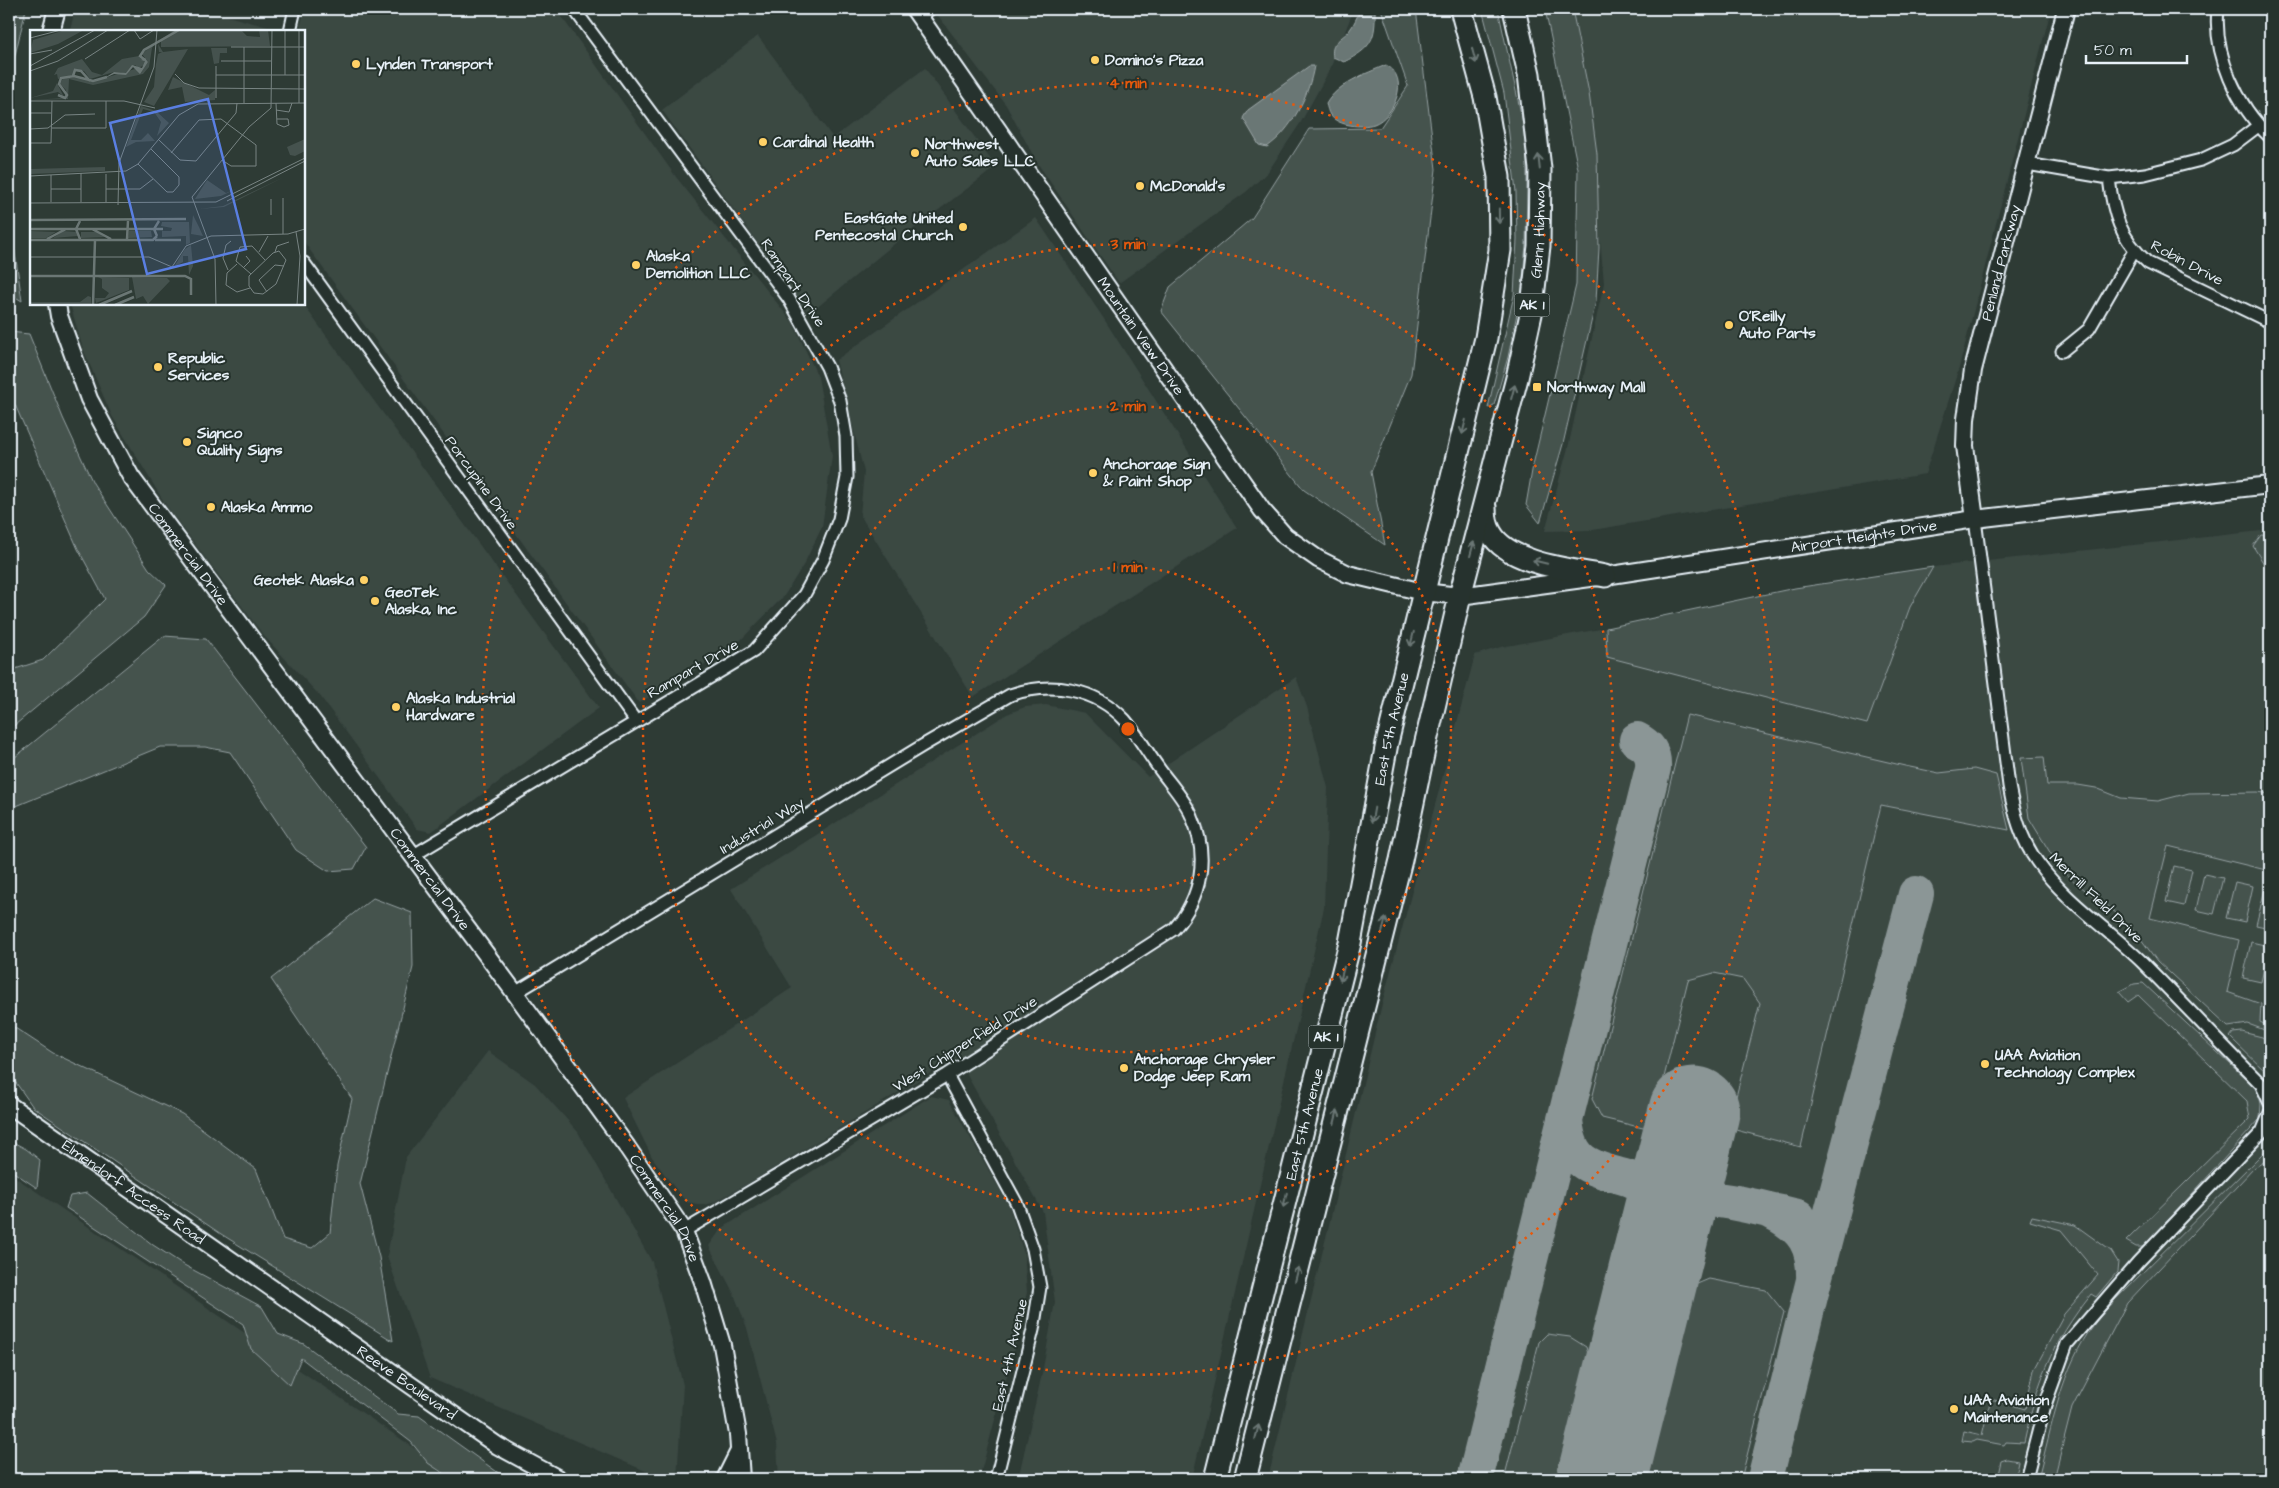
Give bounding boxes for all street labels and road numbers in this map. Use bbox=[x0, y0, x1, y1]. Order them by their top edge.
street label: Glenn Highway bbox=[1525, 182, 1551, 279]
street label: Penland Parkway bbox=[1976, 202, 2027, 323]
street label: Rampart Drive bbox=[756, 235, 830, 331]
street label: Robin Drive bbox=[2147, 235, 2227, 291]
street label: Mountain View Drive bbox=[1093, 273, 1190, 399]
road number: AK 1 bbox=[1514, 294, 1550, 316]
street label: Porcupine Drive bbox=[440, 432, 522, 534]
street label: Commercial Drive bbox=[143, 498, 233, 610]
street label: Airport Heights Drive bbox=[1789, 515, 1938, 558]
street label: Rampart Drive bbox=[643, 634, 743, 704]
street label: East 5th Avenue bbox=[1369, 670, 1414, 787]
street label: Industrial Way bbox=[716, 792, 809, 860]
street label: Commercial Drive bbox=[385, 823, 475, 934]
street label: Merrill Field Drive bbox=[2044, 848, 2148, 948]
street label: West Chipperfield Drive bbox=[889, 991, 1041, 1097]
road number: AK 1 bbox=[1308, 1026, 1344, 1048]
street label: East 5th Avenue bbox=[1280, 1066, 1329, 1182]
street label: Elmendorf Access Road bbox=[58, 1135, 210, 1249]
street label: Commercial Drive bbox=[624, 1150, 705, 1265]
street label: East 4th Avenue bbox=[987, 1297, 1033, 1413]
street label: Reeve Boulevard bbox=[353, 1340, 461, 1425]

